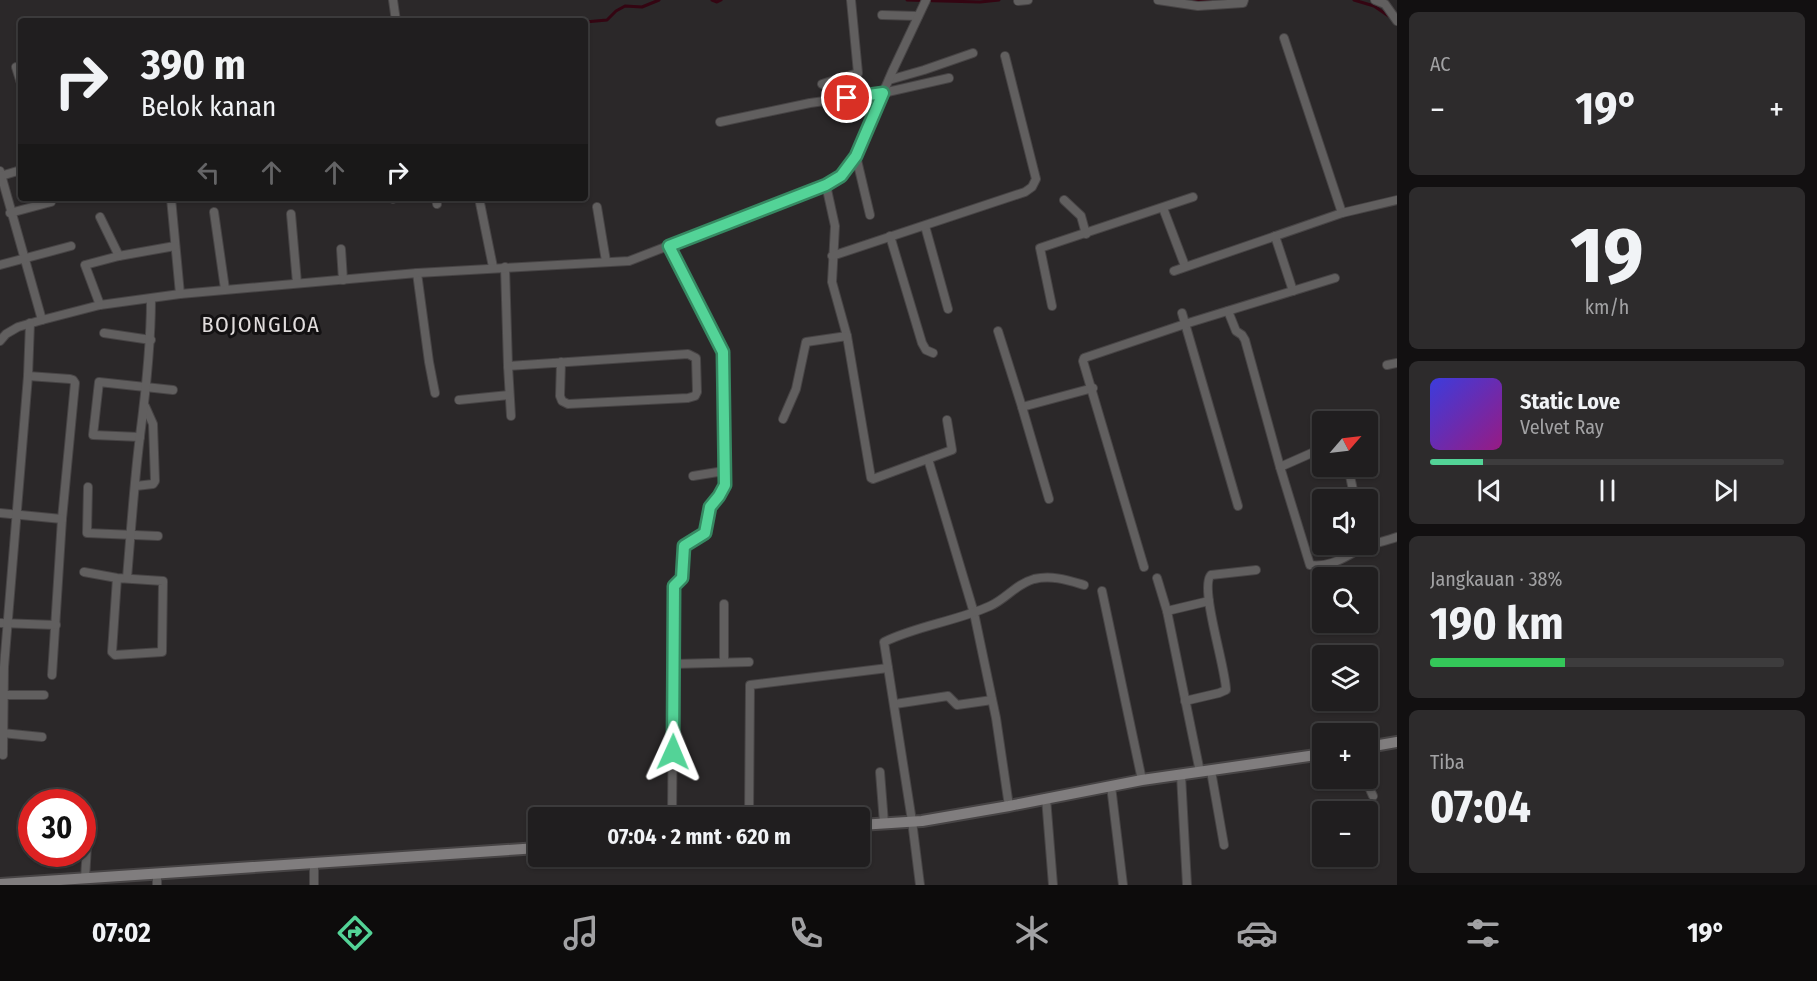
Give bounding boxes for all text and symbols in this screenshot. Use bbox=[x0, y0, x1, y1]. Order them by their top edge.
text: 390 m bbox=[141, 40, 246, 90]
icon: right bbox=[42, 42, 120, 120]
text: AC bbox=[1430, 52, 1450, 76]
pin bbox=[821, 72, 872, 123]
icon: arrive bbox=[830, 81, 863, 114]
text: 19° bbox=[1575, 82, 1639, 136]
text: − bbox=[1430, 90, 1445, 130]
text: + bbox=[1769, 90, 1784, 130]
text: Belok kanan bbox=[141, 91, 276, 123]
icon: left bbox=[192, 156, 225, 189]
icon: ahead bbox=[255, 156, 288, 189]
icon: ahead bbox=[318, 156, 351, 189]
icon: right bbox=[381, 156, 414, 189]
text: 19 bbox=[1570, 209, 1644, 303]
text: km/h bbox=[1585, 295, 1629, 319]
district label: BOJONGLOA bbox=[202, 311, 320, 338]
text: Static Love bbox=[1520, 388, 1620, 415]
north arrow bbox=[1312, 411, 1378, 477]
map controls bbox=[1312, 411, 1378, 867]
text: Velvet Ray bbox=[1520, 415, 1604, 439]
icon: previous bbox=[1473, 474, 1506, 507]
icon: pause bbox=[1591, 474, 1624, 507]
icon: next bbox=[1709, 474, 1742, 507]
button: sound bbox=[1312, 489, 1378, 555]
button: search bbox=[1312, 567, 1378, 633]
text: Jangkauan · 38% bbox=[1430, 567, 1562, 591]
text: 190 km bbox=[1430, 597, 1563, 651]
button: layers bbox=[1312, 645, 1378, 711]
position arrow bbox=[641, 720, 705, 784]
button: + bbox=[1312, 723, 1378, 789]
text: Tiba bbox=[1430, 750, 1465, 774]
text: 07:04 bbox=[1430, 780, 1531, 834]
speed limit sign: 30 bbox=[18, 789, 96, 867]
button: − bbox=[1312, 801, 1378, 867]
text: 07:04 · 2 mnt · 620 m bbox=[607, 823, 791, 850]
icon: directions bbox=[334, 912, 376, 954]
icon: music bbox=[560, 912, 602, 954]
icon: phone bbox=[785, 912, 827, 954]
icon: climate bbox=[1011, 912, 1053, 954]
icon: car bbox=[1236, 912, 1278, 954]
icon: filters bbox=[1462, 912, 1504, 954]
text: 07:02 bbox=[92, 917, 151, 949]
text: 19° bbox=[1687, 917, 1725, 949]

